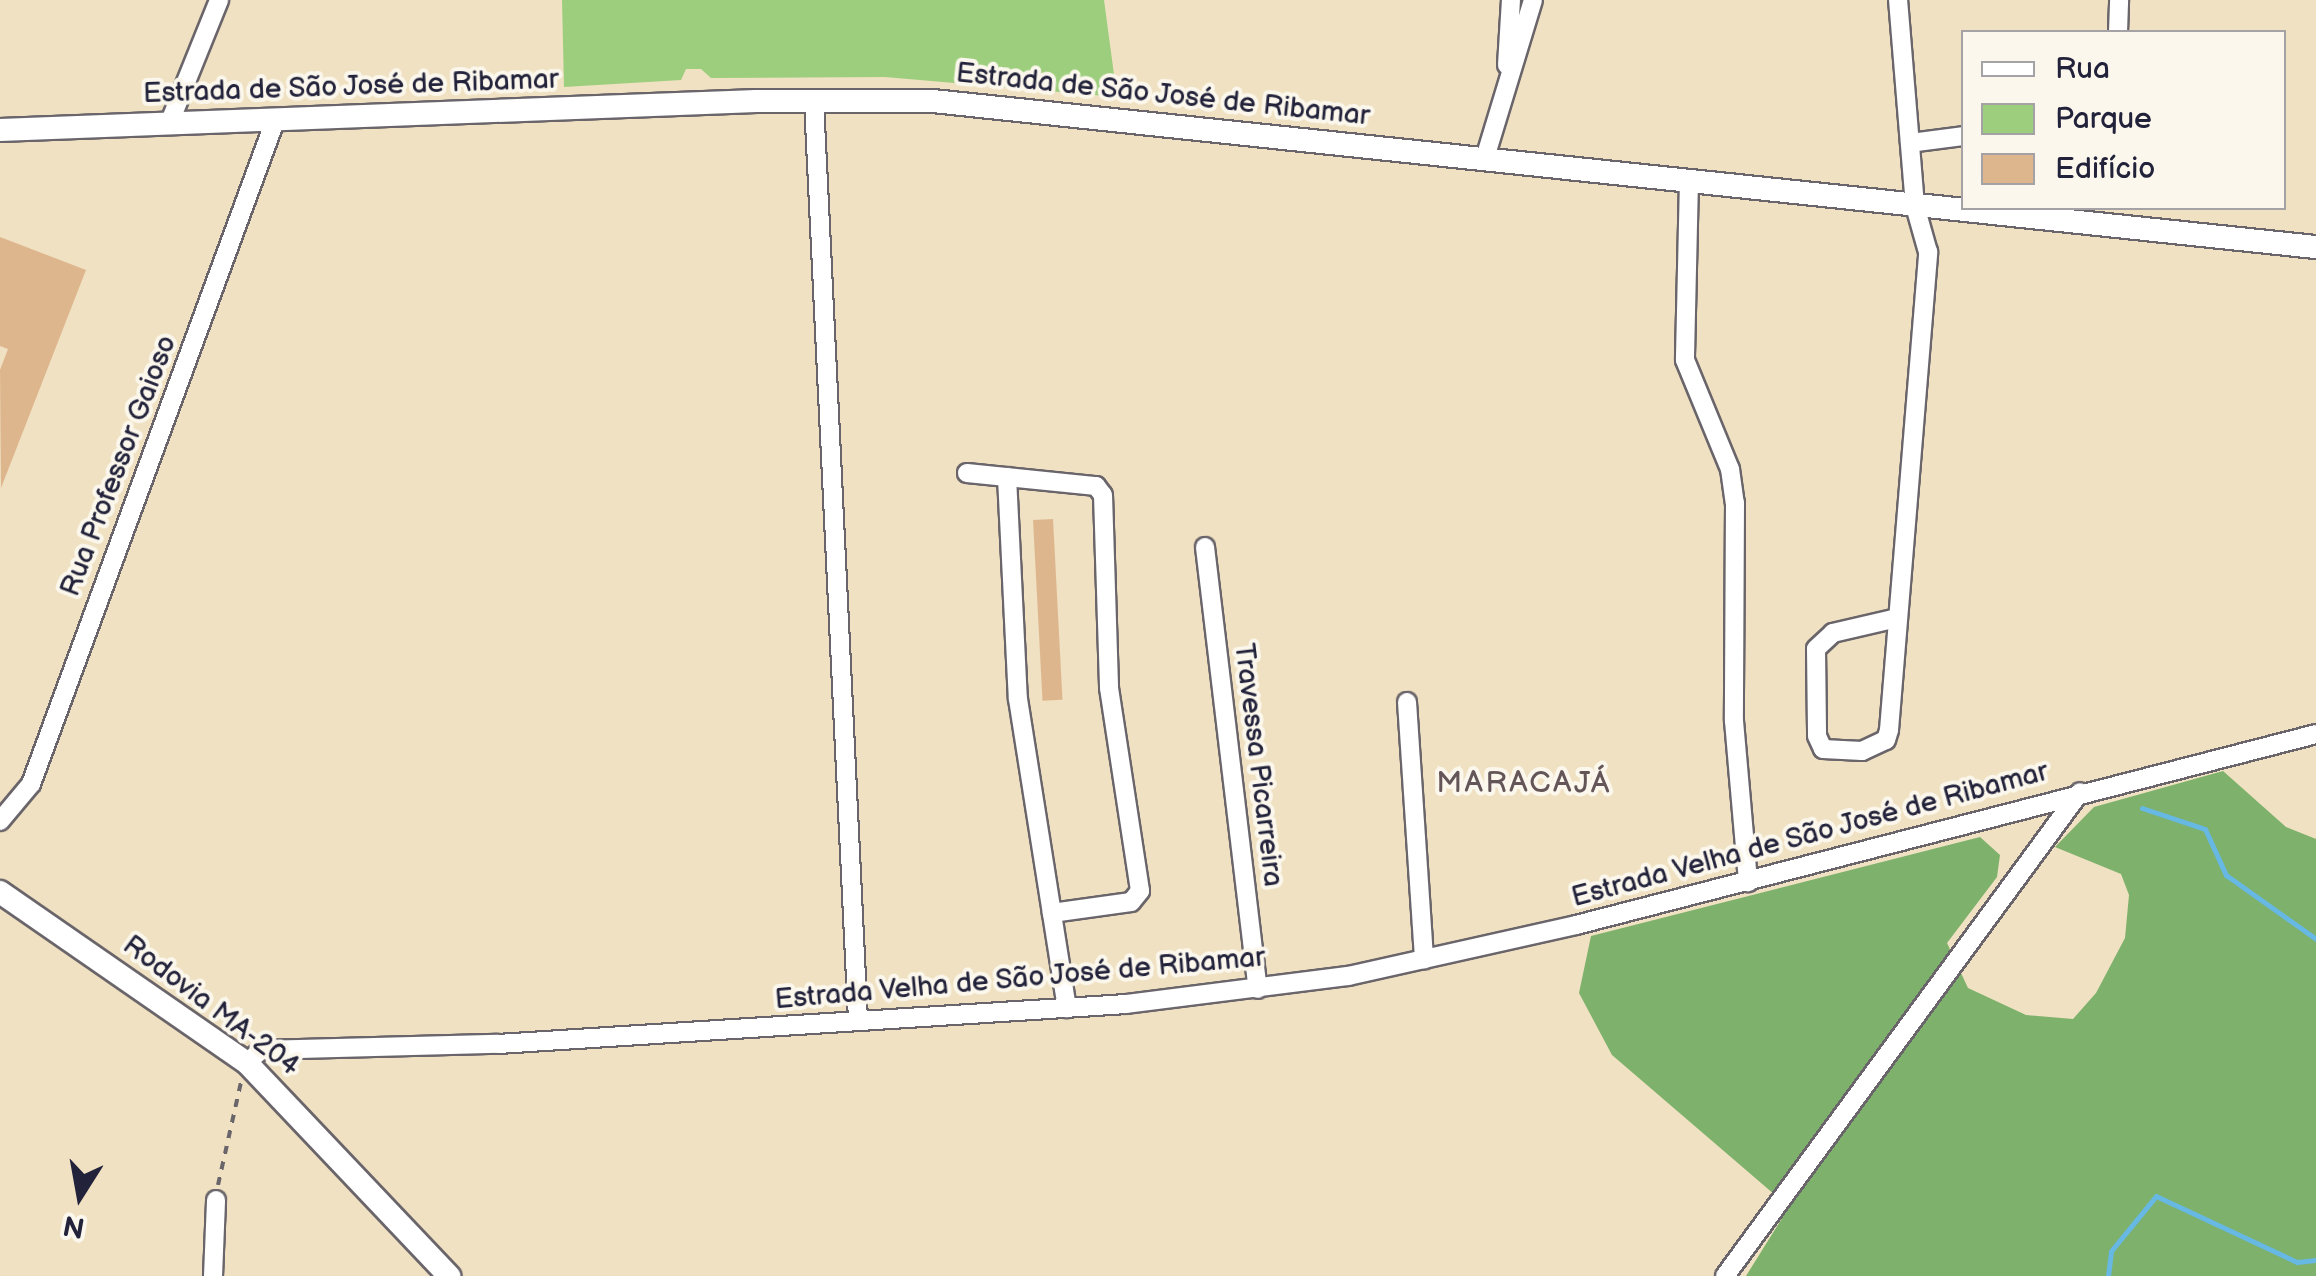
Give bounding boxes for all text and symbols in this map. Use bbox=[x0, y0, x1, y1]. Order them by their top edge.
legend bbox=[1961, 30, 2286, 210]
text: Rua bbox=[2055, 51, 2110, 87]
street label: Estrada de São José de Ribamar bbox=[953, 56, 1373, 134]
street label: Estrada de São José de Ribamar bbox=[142, 63, 560, 111]
text: Parque bbox=[2055, 101, 2152, 137]
text: Edifício bbox=[2055, 151, 2155, 187]
street label: Rua Professor Gaioso bbox=[54, 331, 184, 601]
street label: Travessa Picarreira bbox=[1226, 641, 1290, 889]
street label: Estrada Velha de São José de Ribamar bbox=[1567, 755, 2053, 915]
district label: MARACAJÁ bbox=[1436, 765, 1612, 801]
street label: Rodovia MA-204 bbox=[116, 929, 306, 1083]
street label: Estrada Velha de São José de Ribamar bbox=[772, 941, 1268, 1017]
north arrow bbox=[30, 1146, 130, 1246]
text: N bbox=[61, 1208, 88, 1244]

